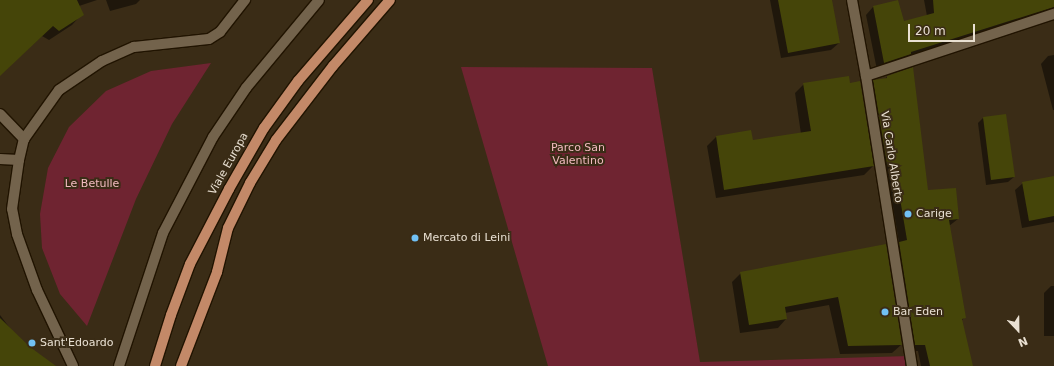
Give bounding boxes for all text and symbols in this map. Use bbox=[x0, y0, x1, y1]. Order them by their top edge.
scale bar bbox=[910, 16, 977, 42]
text: 20 m bbox=[915, 24, 946, 38]
street label: Via Carlo Alberto bbox=[877, 110, 905, 204]
street label: Viale Europa bbox=[206, 131, 252, 197]
park label: Parco San Valentino bbox=[551, 142, 605, 168]
park label: Le Betulle bbox=[65, 177, 119, 191]
place label: Carige bbox=[916, 207, 952, 221]
marker: Carige bbox=[903, 209, 913, 219]
place label: Mercato di Leini bbox=[423, 231, 510, 245]
marker: Mercato di Leini bbox=[410, 233, 420, 243]
place label: Bar Eden bbox=[893, 305, 943, 319]
marker: Bar Eden bbox=[880, 307, 890, 317]
north arrow bbox=[998, 310, 1038, 350]
text: N bbox=[1016, 334, 1029, 349]
place label: Sant'Edoardo bbox=[40, 336, 113, 350]
marker: Sant'Edoardo bbox=[27, 338, 37, 348]

